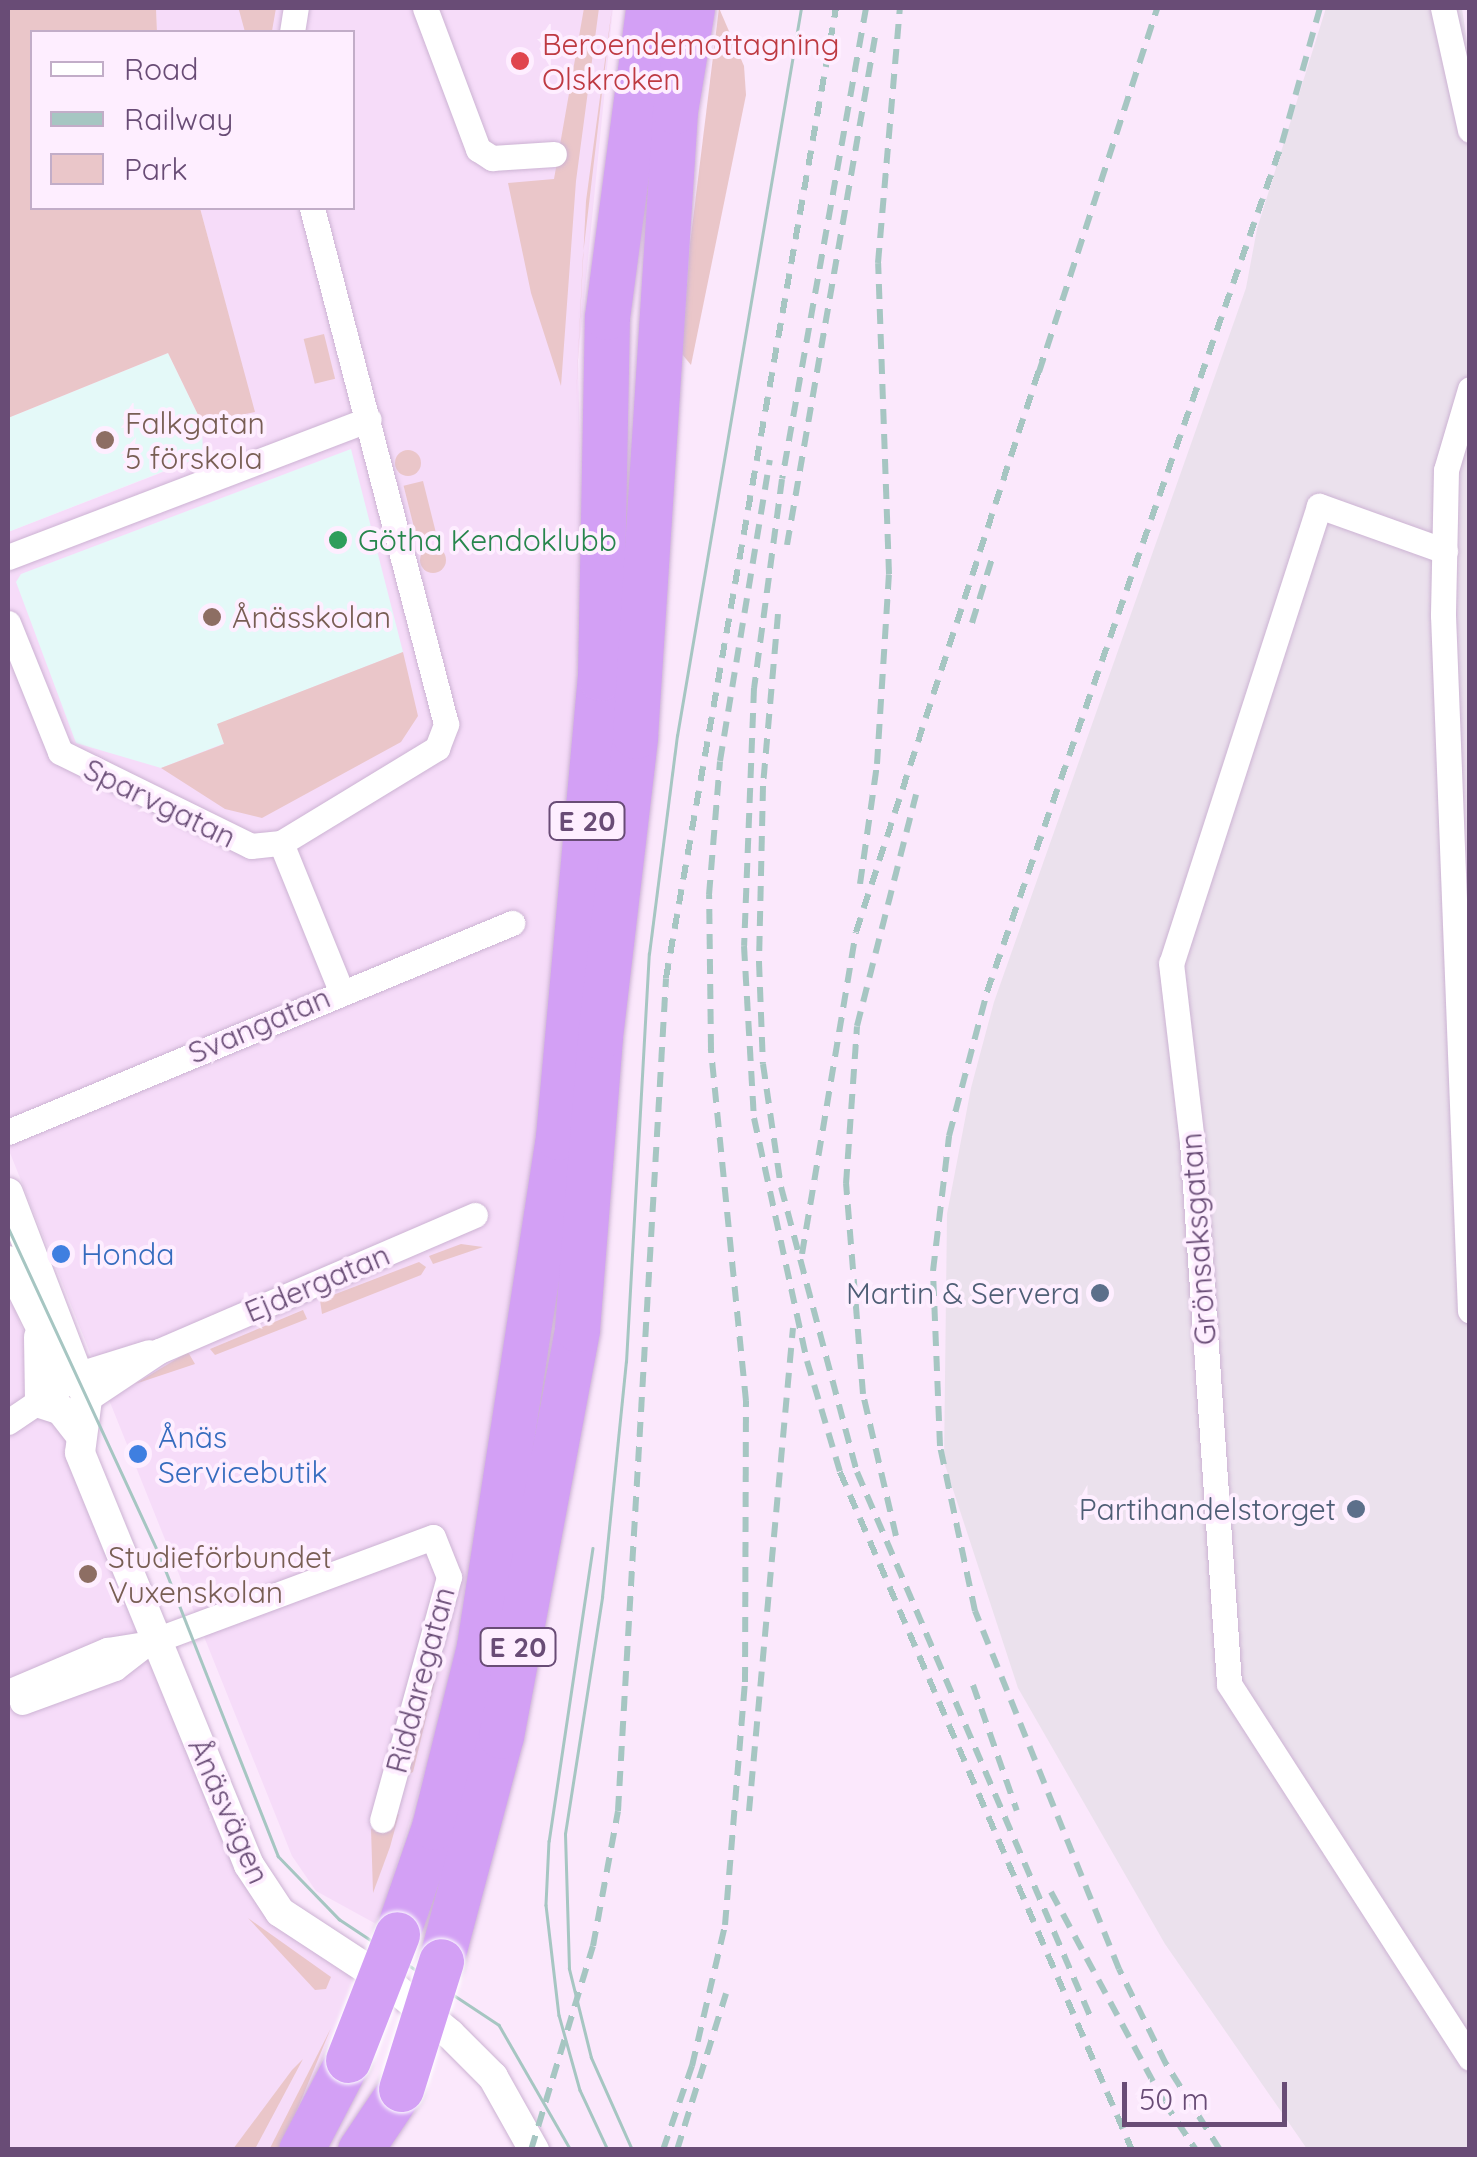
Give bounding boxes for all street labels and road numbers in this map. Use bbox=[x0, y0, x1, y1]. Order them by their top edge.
street label: Sparvgatan bbox=[78, 751, 242, 855]
road number: E 20 bbox=[547, 798, 627, 844]
street label: Svangatan bbox=[183, 979, 335, 1071]
street label: Grönsaksgatan bbox=[1173, 1132, 1223, 1346]
street label: Ejdergatan bbox=[239, 1236, 395, 1330]
street label: Riddaregatan bbox=[378, 1583, 462, 1777]
road number: E 20 bbox=[478, 1624, 558, 1670]
street label: Ånäsvägen bbox=[181, 1733, 277, 1889]

